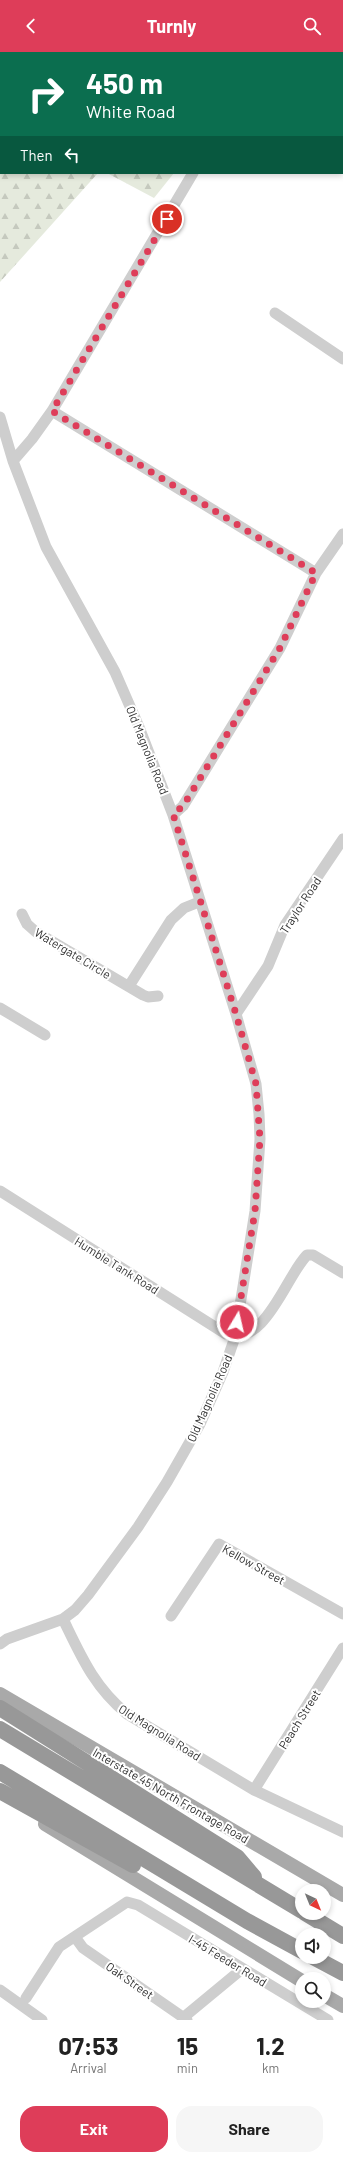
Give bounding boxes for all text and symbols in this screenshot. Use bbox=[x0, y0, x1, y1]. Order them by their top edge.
icon: back bbox=[20, 15, 42, 37]
text: Turnly bbox=[147, 15, 196, 37]
icon: search bbox=[301, 15, 323, 37]
text: 450 m bbox=[86, 66, 163, 100]
icon: right bbox=[20, 68, 72, 120]
text: White Road bbox=[86, 100, 175, 122]
icon: left bbox=[61, 144, 83, 166]
text: Then bbox=[20, 146, 53, 164]
pin bbox=[150, 202, 184, 236]
icon: arrive bbox=[156, 208, 178, 230]
street label: Old Magnolia Road bbox=[124, 704, 172, 796]
street label: Traylor Road bbox=[276, 874, 324, 936]
street label: Watergate Circle bbox=[32, 925, 114, 981]
street label: Humble Tank Road bbox=[72, 1233, 162, 1297]
position arrow bbox=[216, 1301, 258, 1343]
street label: Old Magnolia Road bbox=[183, 1352, 235, 1444]
street label: Kellow Street bbox=[220, 1541, 288, 1587]
street label: Peach Street bbox=[275, 1687, 323, 1751]
street label: Old Magnolia Road bbox=[116, 1701, 204, 1763]
street label: Interstate 45 North Frontage Road bbox=[91, 1745, 251, 1845]
north arrow bbox=[295, 1884, 331, 1920]
map controls bbox=[295, 1884, 331, 2008]
button: sound bbox=[295, 1928, 331, 1964]
street label: I-45 Feeder Road bbox=[187, 1931, 269, 1989]
street label: Oak Street bbox=[104, 1959, 156, 2001]
button: search bbox=[295, 1972, 331, 2008]
text: 07:53 bbox=[58, 2031, 118, 2060]
text: 15 bbox=[177, 2031, 198, 2060]
text: 1.2 bbox=[256, 2031, 285, 2060]
text: Arrival bbox=[70, 2060, 107, 2076]
text: min bbox=[177, 2060, 198, 2076]
text: km bbox=[262, 2060, 279, 2076]
button: Exit bbox=[20, 2106, 168, 2152]
button: Share bbox=[176, 2106, 323, 2152]

